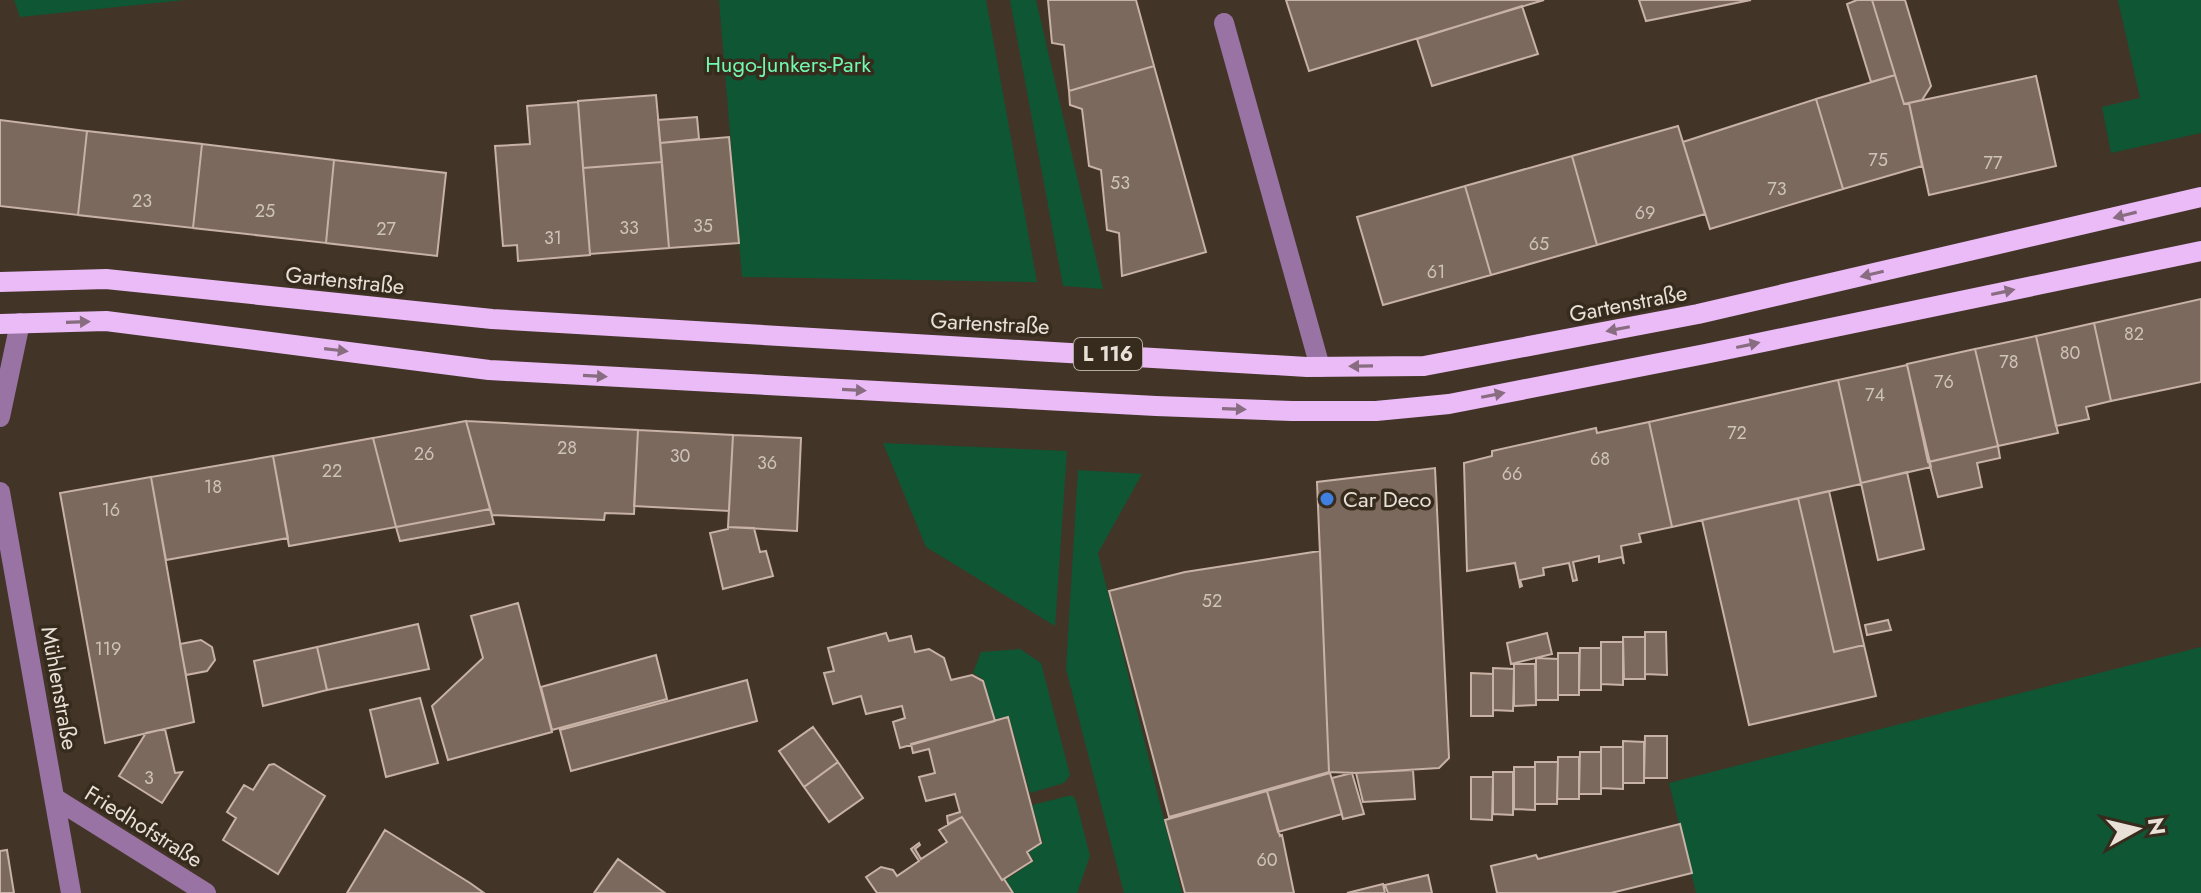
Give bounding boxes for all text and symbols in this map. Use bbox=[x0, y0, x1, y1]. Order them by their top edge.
park label: Hugo-Junkers-Park bbox=[705, 48, 871, 80]
house number: 75 bbox=[1868, 147, 1888, 173]
house number: 77 bbox=[1984, 150, 2003, 176]
house number: 53 bbox=[1110, 170, 1130, 196]
house number: 73 bbox=[1767, 176, 1787, 202]
house number: 23 bbox=[132, 188, 152, 214]
house number: 25 bbox=[255, 198, 275, 224]
house number: 69 bbox=[1635, 200, 1655, 226]
one-way arrow bbox=[2113, 210, 2138, 222]
house number: 35 bbox=[693, 213, 713, 239]
house number: 33 bbox=[619, 215, 639, 241]
house number: 27 bbox=[376, 216, 396, 242]
house number: 31 bbox=[544, 225, 562, 251]
house number: 65 bbox=[1529, 231, 1549, 257]
street label: Gartenstraße bbox=[284, 258, 406, 302]
house number: 61 bbox=[1427, 259, 1445, 285]
one-way arrow bbox=[1859, 268, 1884, 281]
street label: Gartenstraße bbox=[1566, 276, 1690, 330]
one-way arrow bbox=[1990, 285, 2015, 298]
street label: Gartenstraße bbox=[930, 304, 1050, 342]
one-way arrow bbox=[66, 315, 91, 328]
house number: 82 bbox=[2124, 321, 2144, 347]
one-way arrow bbox=[1605, 324, 1630, 336]
road number: L 116 bbox=[1074, 338, 1142, 370]
one-way arrow bbox=[1736, 338, 1761, 351]
house number: 80 bbox=[2060, 340, 2081, 366]
one-way arrow bbox=[324, 344, 349, 357]
house number: 78 bbox=[1999, 349, 2019, 375]
one-way arrow bbox=[1348, 360, 1373, 373]
one-way arrow bbox=[583, 369, 608, 382]
house number: 76 bbox=[1934, 369, 1954, 395]
house number: 74 bbox=[1865, 382, 1885, 408]
one-way arrow bbox=[842, 384, 867, 397]
one-way arrow bbox=[1481, 389, 1506, 401]
one-way arrow bbox=[1222, 402, 1247, 415]
house number: 72 bbox=[1727, 420, 1747, 446]
house number: 28 bbox=[557, 435, 577, 461]
house number: 26 bbox=[414, 441, 434, 467]
house number: 30 bbox=[670, 443, 691, 469]
house number: 68 bbox=[1590, 446, 1610, 472]
house number: 36 bbox=[757, 450, 777, 476]
house number: 22 bbox=[322, 458, 342, 484]
house number: 66 bbox=[1502, 461, 1522, 487]
house number: 18 bbox=[204, 474, 222, 500]
place label: Car Deco bbox=[1343, 483, 1432, 515]
marker: Car Deco bbox=[1318, 490, 1336, 508]
house number: 16 bbox=[102, 497, 120, 523]
house number: 52 bbox=[1202, 588, 1222, 614]
street label: Mühlenstraße bbox=[33, 624, 87, 752]
house number: 119 bbox=[95, 636, 121, 662]
house number: 3 bbox=[144, 765, 154, 791]
street label: Friedhofstraße bbox=[79, 777, 209, 875]
north arrow bbox=[2097, 789, 2177, 869]
text: N bbox=[2140, 815, 2174, 837]
house number: 60 bbox=[1256, 847, 1278, 873]

